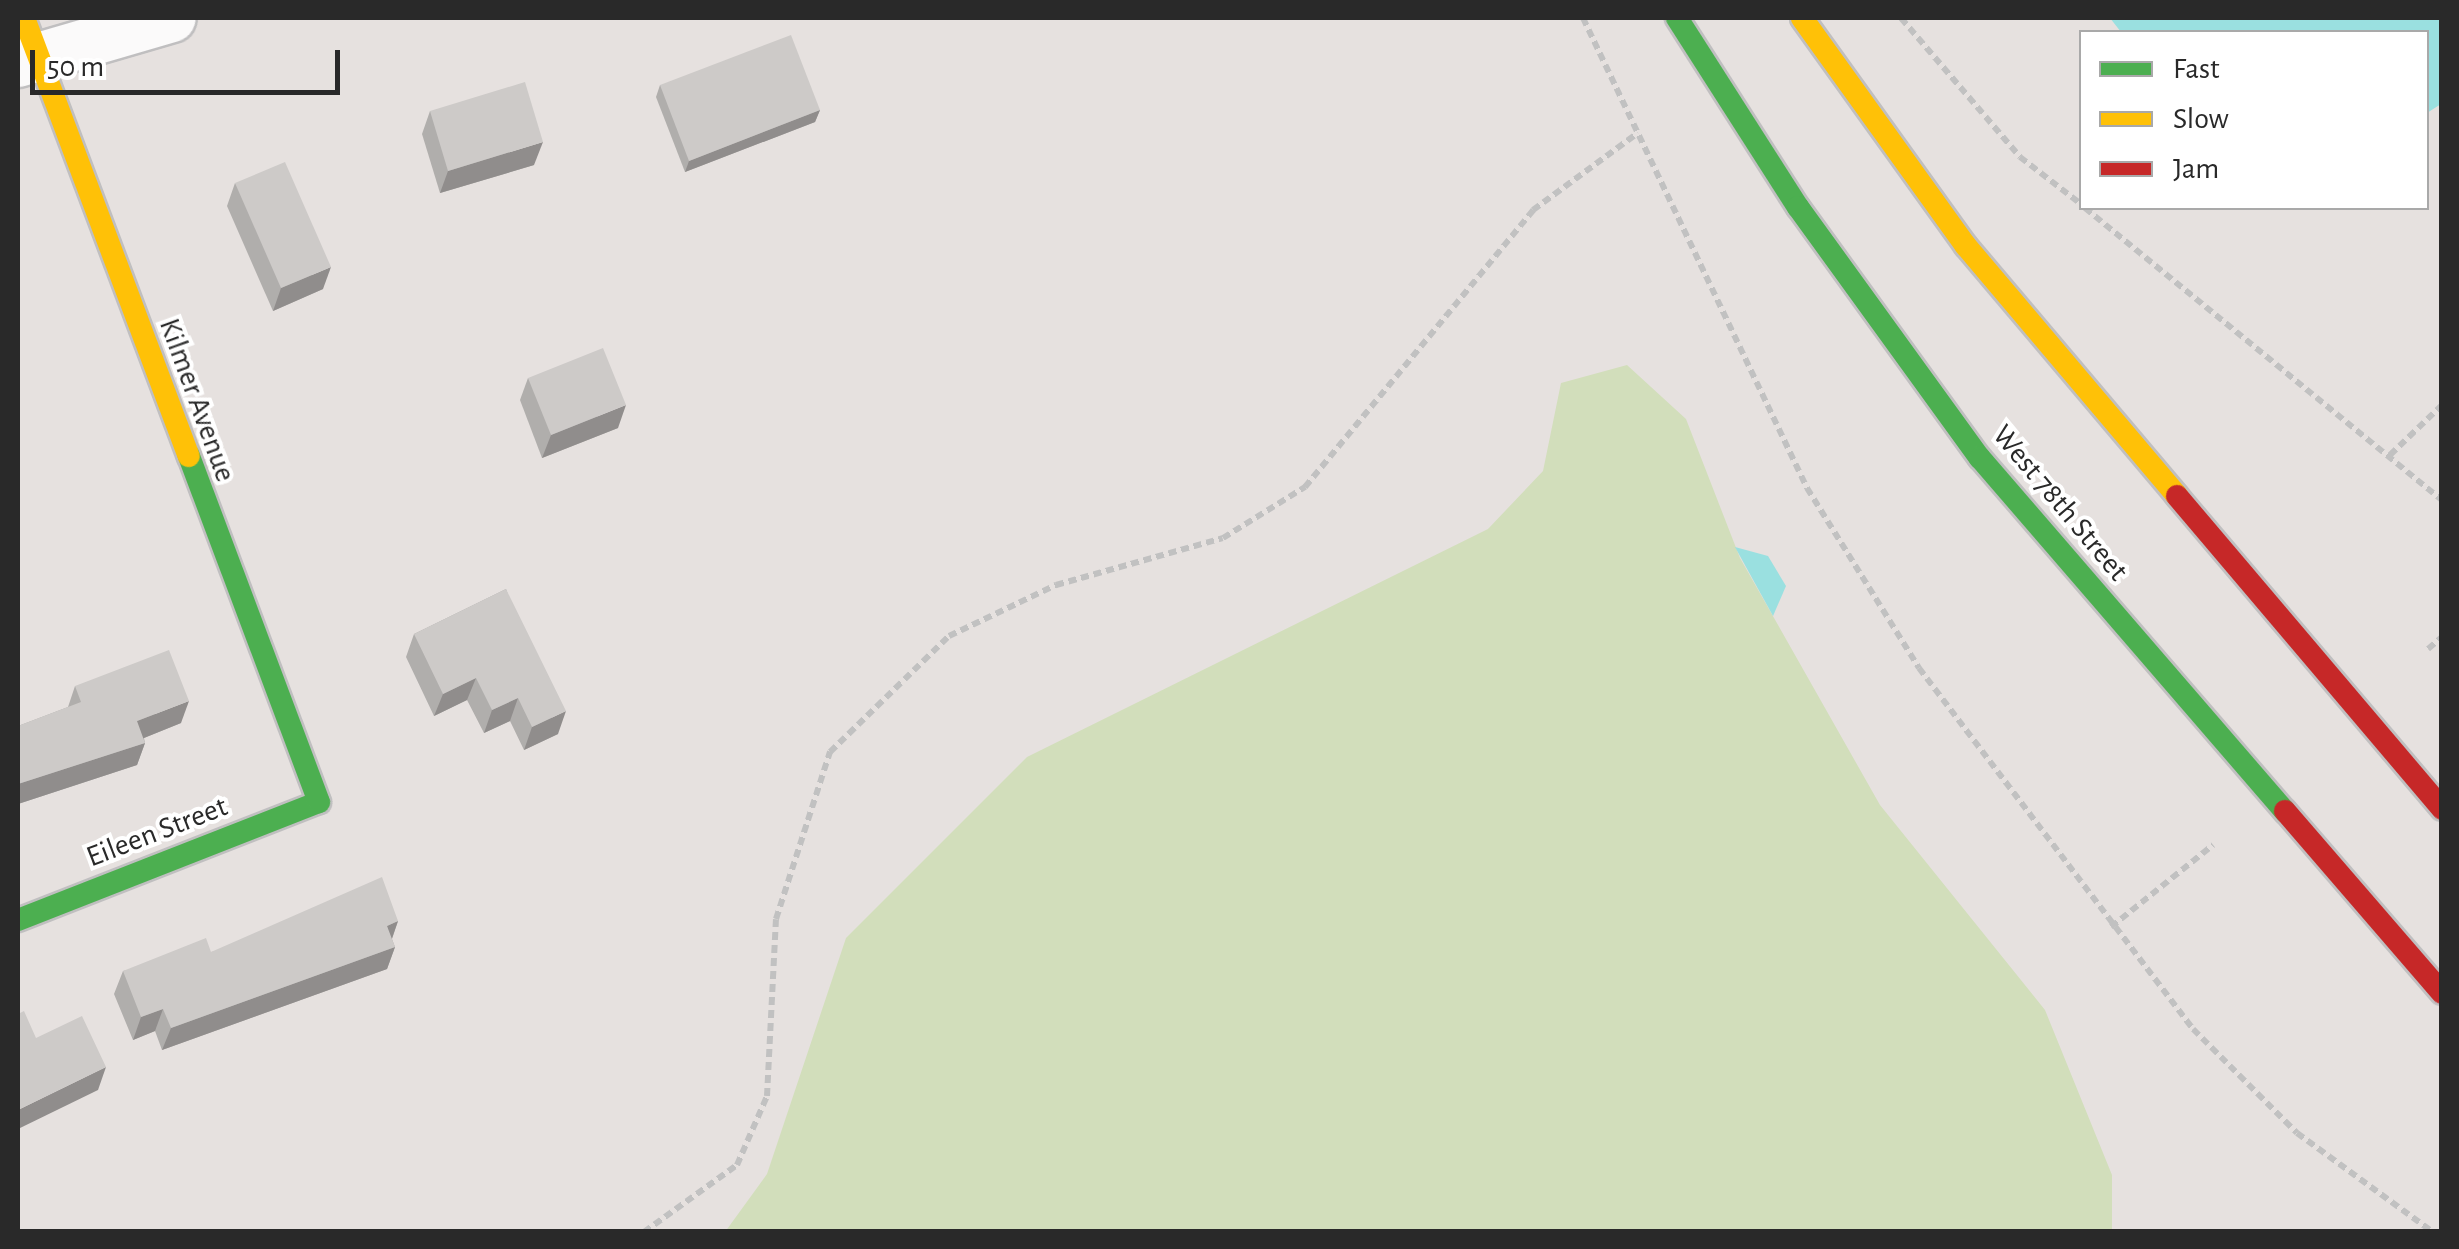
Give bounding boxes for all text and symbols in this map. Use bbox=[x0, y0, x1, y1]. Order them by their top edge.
scale bar bbox=[35, 30, 345, 92]
legend bbox=[2079, 30, 2429, 210]
text: 50 m bbox=[47, 52, 104, 82]
text: Fast bbox=[2173, 54, 2220, 84]
text: Slow bbox=[2173, 104, 2229, 134]
text: Jam bbox=[2173, 154, 2219, 184]
street label: Kilmer Avenue bbox=[151, 313, 243, 487]
street label: West 78th Street bbox=[1984, 418, 2136, 588]
street label: Eileen Street bbox=[82, 789, 232, 875]

